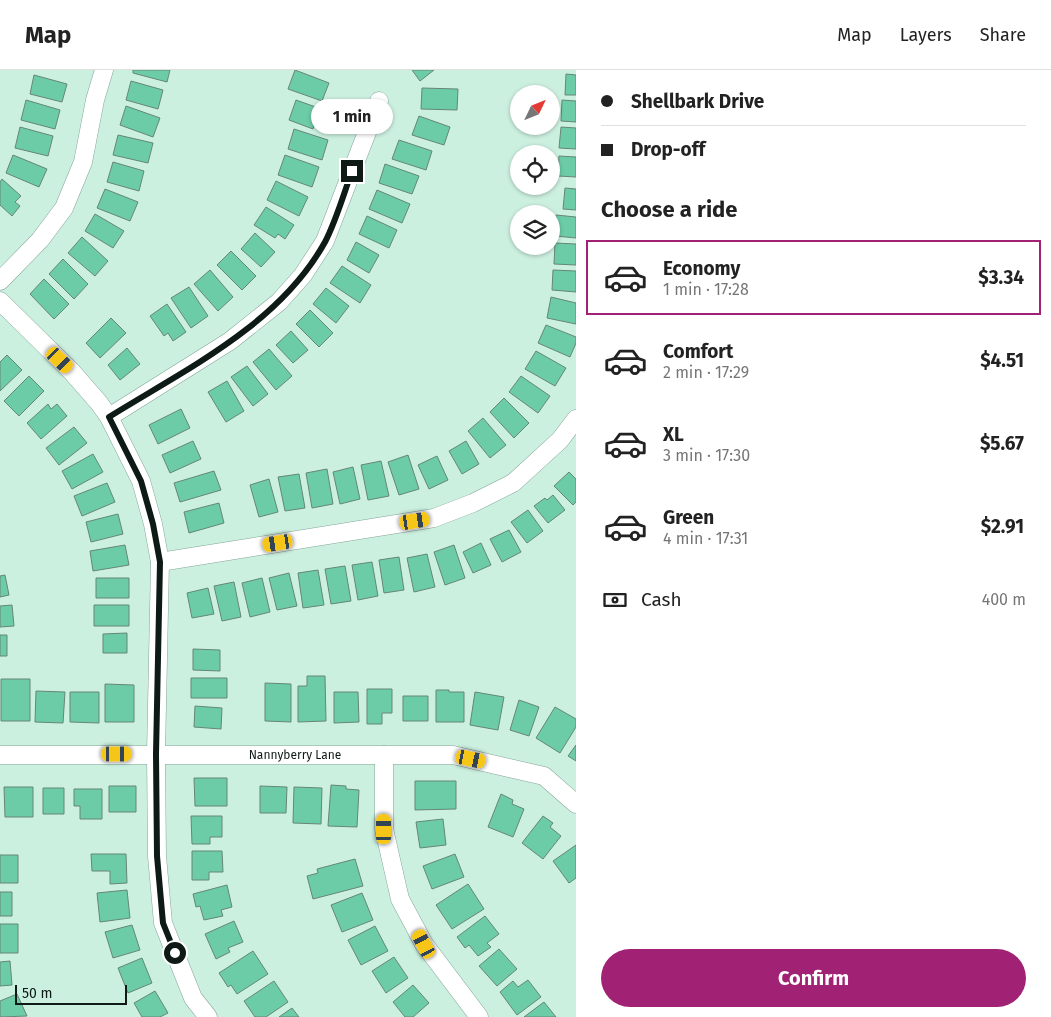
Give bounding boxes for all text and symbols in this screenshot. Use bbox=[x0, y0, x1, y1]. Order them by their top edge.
text: Map bbox=[25, 21, 71, 49]
text: Map bbox=[837, 24, 872, 46]
text: Layers bbox=[900, 24, 952, 46]
text: Share bbox=[980, 24, 1026, 46]
north arrow bbox=[510, 85, 560, 135]
map controls bbox=[510, 85, 560, 255]
text: Shellbark Drive bbox=[631, 90, 764, 113]
callout: 1 min bbox=[311, 98, 393, 134]
text: 1 min bbox=[333, 107, 371, 126]
text: Drop-off bbox=[631, 138, 705, 161]
button: locate bbox=[510, 145, 560, 195]
route end bbox=[341, 160, 363, 182]
text: Choose a ride bbox=[601, 196, 737, 223]
button: layers bbox=[510, 205, 560, 255]
icon: car bbox=[603, 255, 648, 300]
text: Economy bbox=[663, 257, 740, 280]
text: $3.34 bbox=[978, 266, 1024, 289]
text: 1 min · 17:28 bbox=[663, 280, 749, 299]
icon: car bbox=[603, 338, 648, 383]
text: Comfort bbox=[663, 340, 733, 363]
car bbox=[43, 344, 76, 376]
text: $4.51 bbox=[980, 349, 1024, 372]
text: 2 min · 17:29 bbox=[663, 363, 749, 382]
icon: car bbox=[603, 421, 648, 466]
text: XL bbox=[663, 423, 684, 446]
text: $5.67 bbox=[980, 432, 1024, 455]
text: 3 min · 17:30 bbox=[663, 446, 750, 465]
icon: car bbox=[603, 504, 648, 549]
text: Green bbox=[663, 506, 714, 529]
car bbox=[399, 511, 430, 531]
text: $2.91 bbox=[981, 515, 1024, 538]
text: 4 min · 17:31 bbox=[663, 529, 748, 548]
car bbox=[262, 533, 293, 553]
icon: cash bbox=[601, 586, 629, 614]
text: Cash bbox=[641, 588, 682, 611]
text: 400 m bbox=[982, 590, 1026, 609]
car bbox=[102, 747, 132, 762]
street label: Nannyberry Lane bbox=[249, 748, 341, 762]
car bbox=[454, 749, 487, 769]
car bbox=[376, 814, 391, 844]
car bbox=[410, 927, 437, 961]
route start bbox=[164, 942, 186, 964]
button: Confirm bbox=[601, 949, 1026, 1007]
scale bar bbox=[15, 982, 128, 1005]
text: 50 m bbox=[22, 985, 53, 1002]

